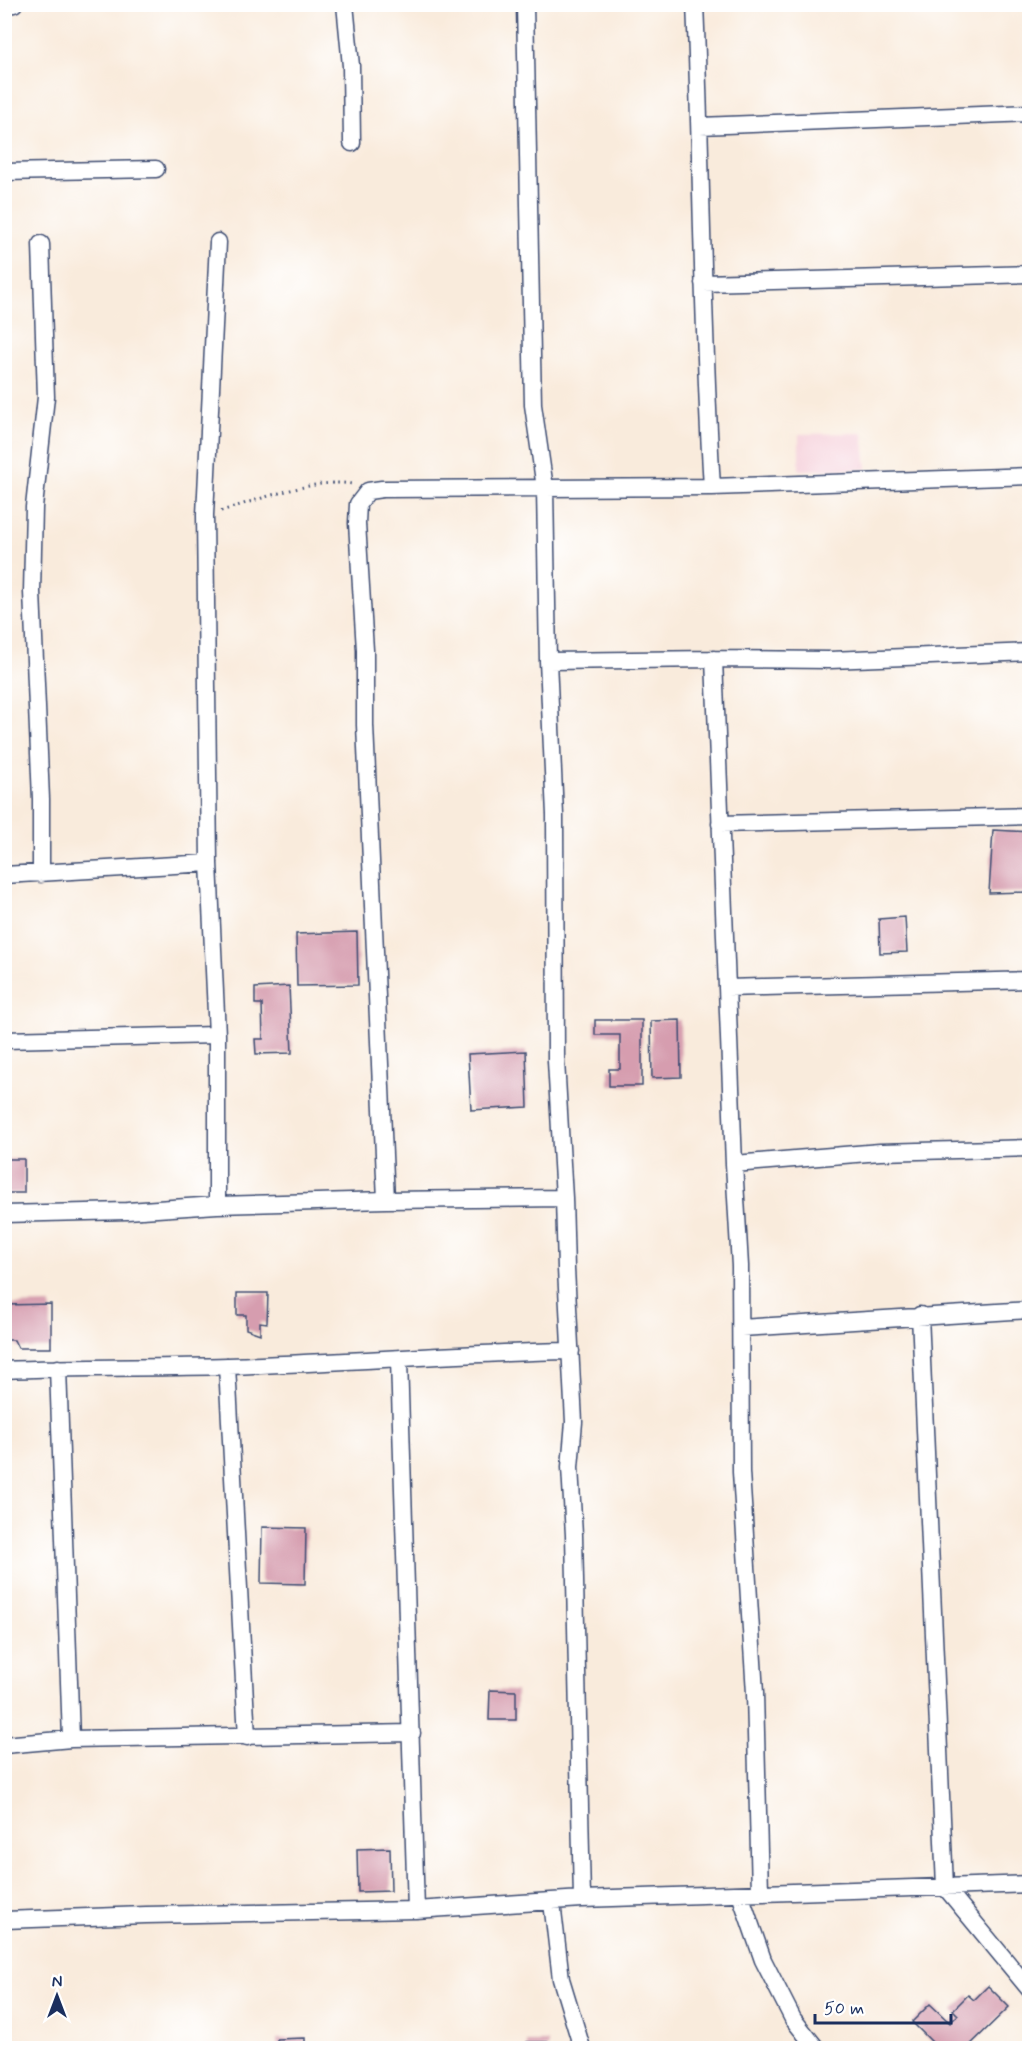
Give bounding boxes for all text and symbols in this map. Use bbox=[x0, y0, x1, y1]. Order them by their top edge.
north arrow bbox=[27, 1966, 87, 2026]
text: N bbox=[52, 1972, 62, 1993]
scale bar bbox=[815, 1987, 952, 2025]
text: 50 m bbox=[824, 1997, 864, 2021]

